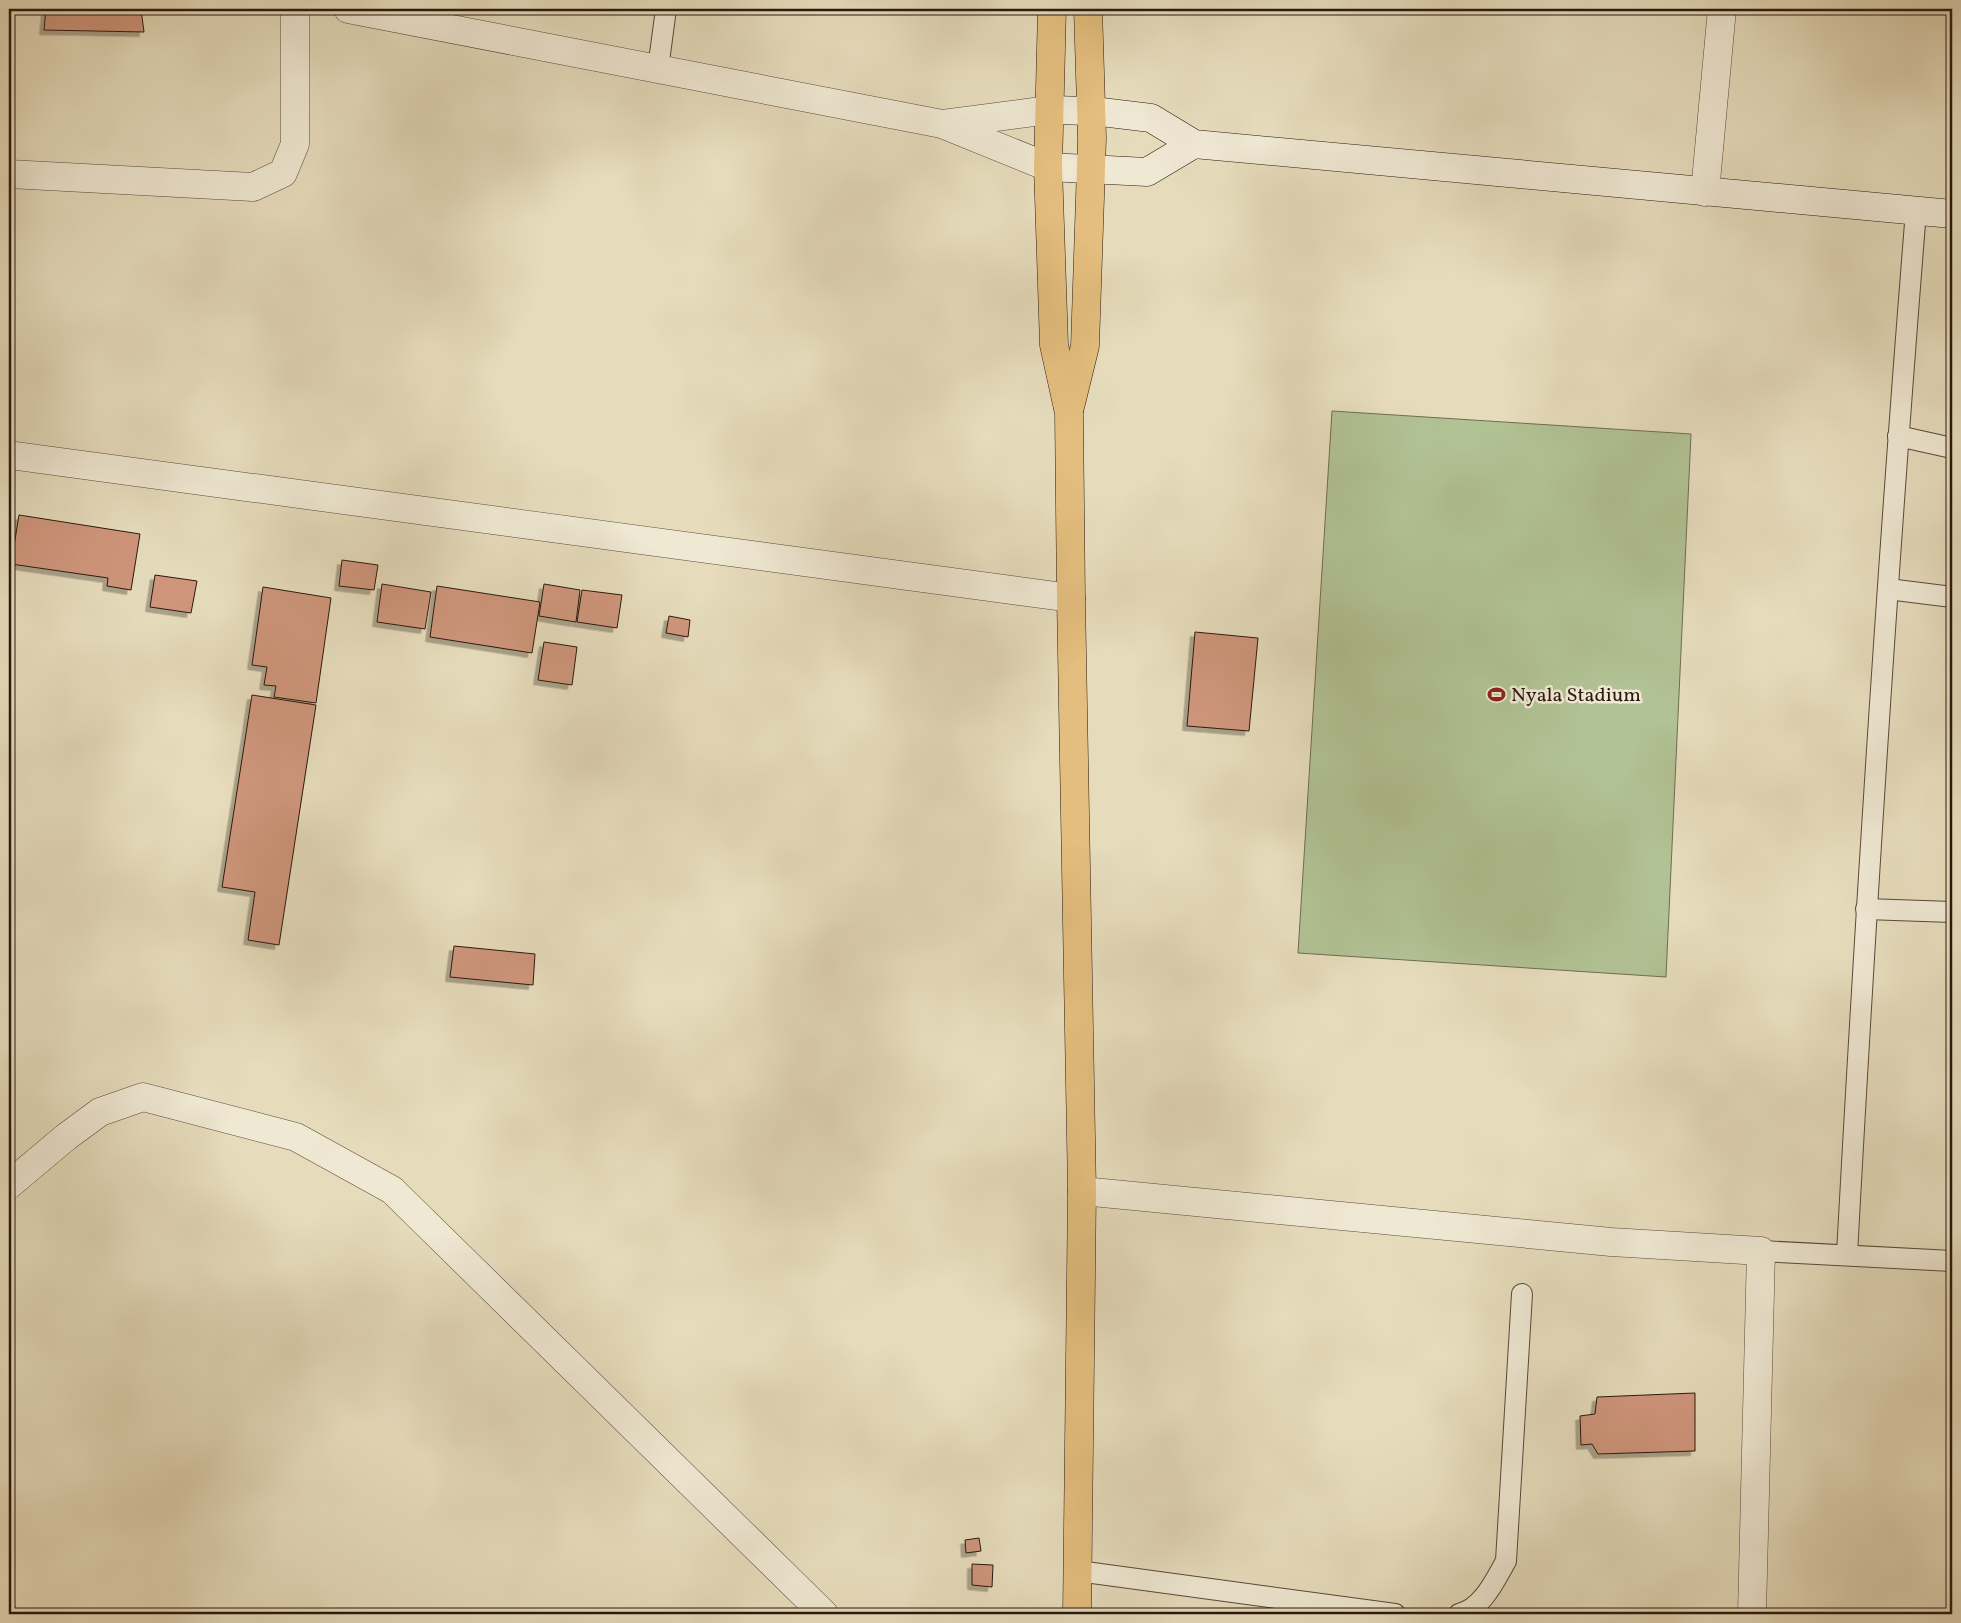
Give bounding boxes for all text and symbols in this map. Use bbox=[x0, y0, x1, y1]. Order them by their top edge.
place label: Nyala Stadium bbox=[1511, 682, 1641, 710]
sports icon: Nyala Stadium bbox=[1487, 684, 1507, 704]

